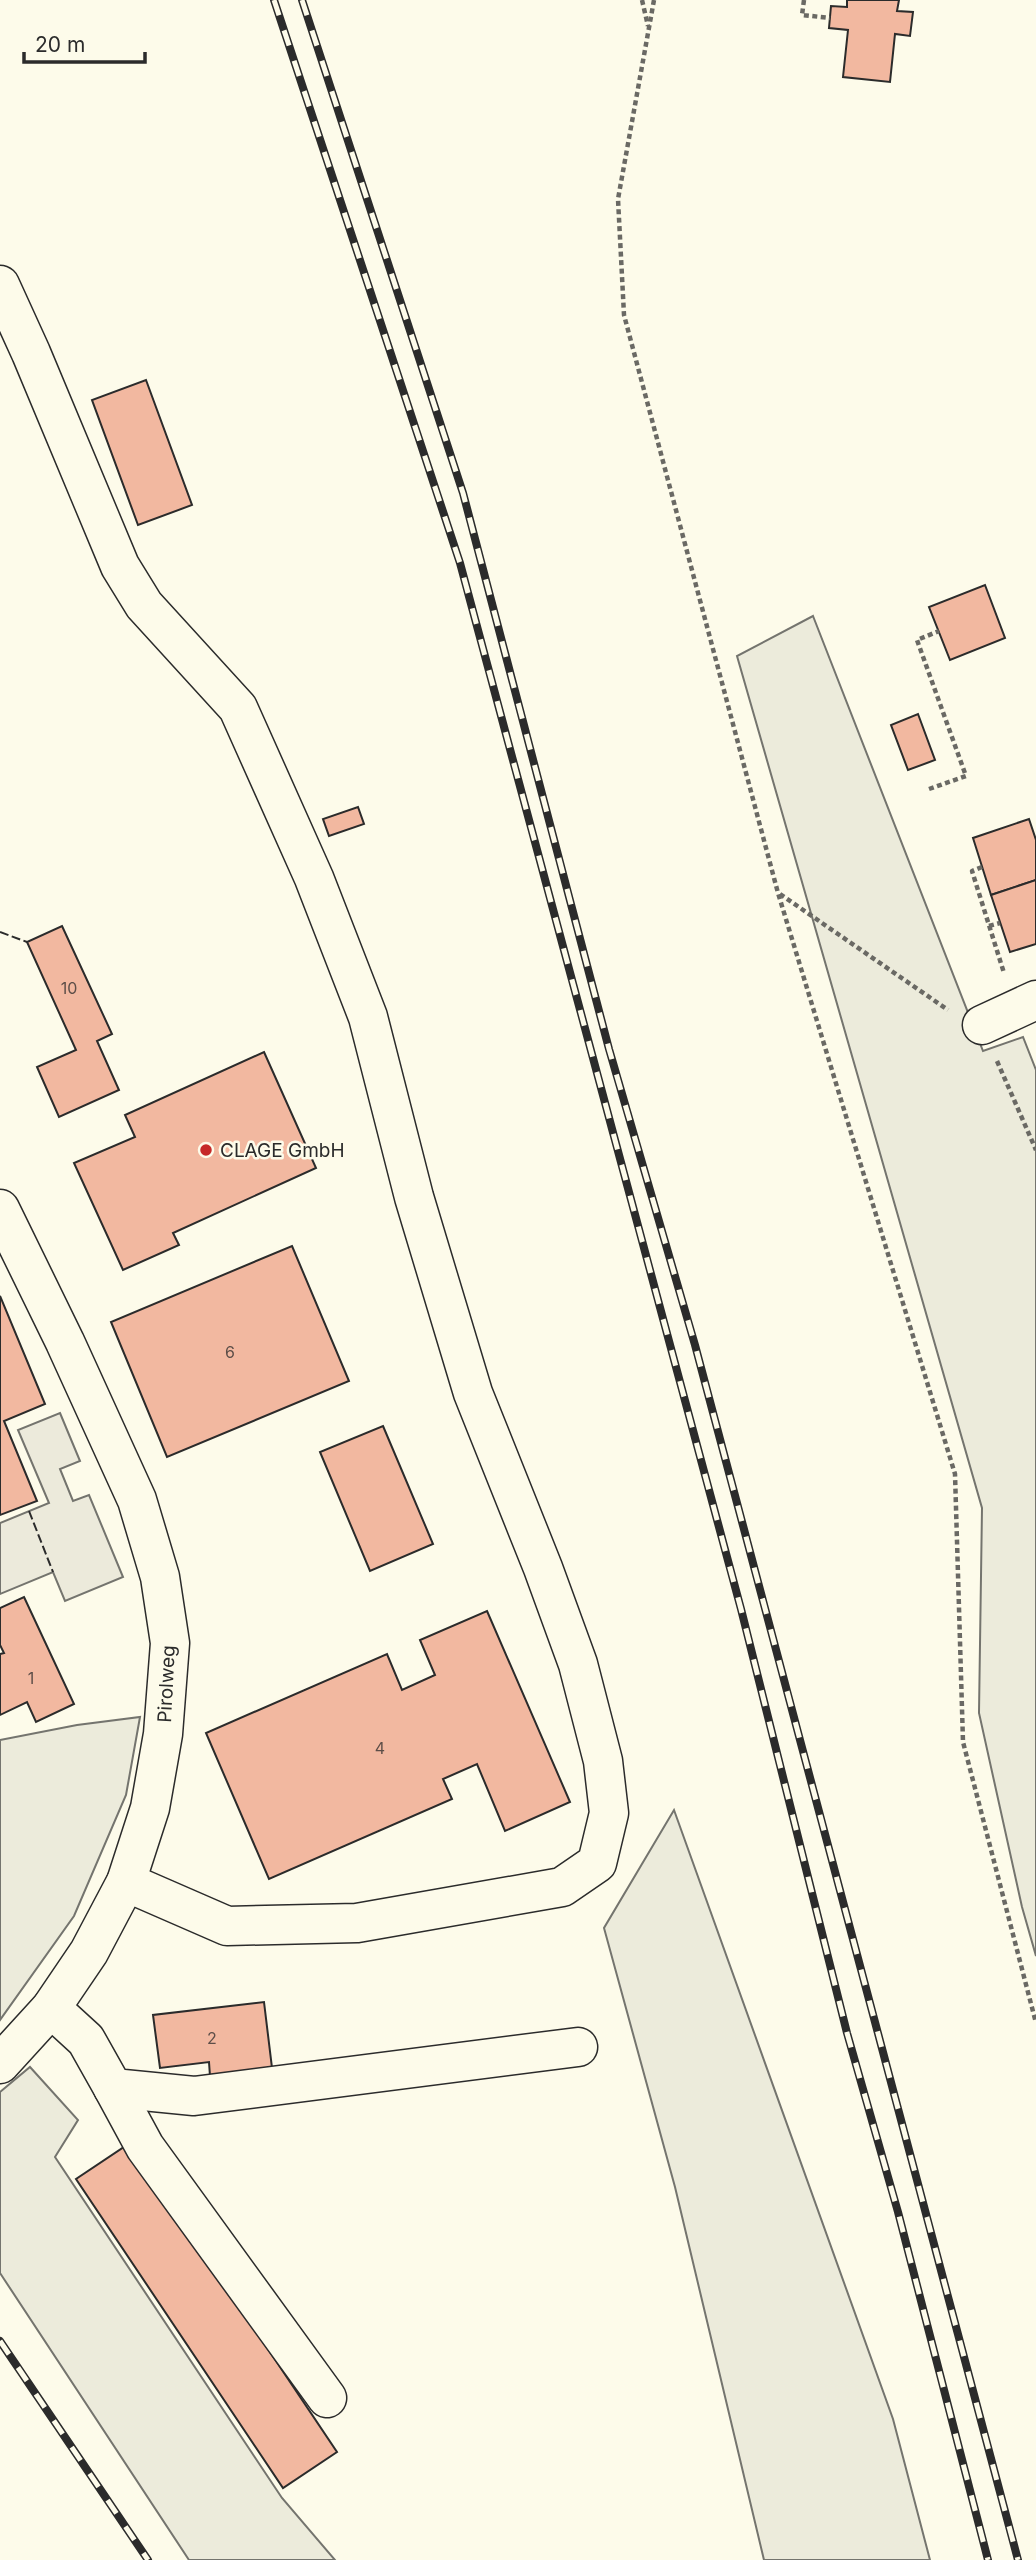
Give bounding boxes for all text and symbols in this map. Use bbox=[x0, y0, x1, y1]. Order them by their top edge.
scale bar bbox=[24, 21, 145, 65]
text: 20 m bbox=[35, 32, 85, 57]
house number: 10 bbox=[61, 978, 77, 998]
place label: CLAGE GmbH bbox=[220, 1139, 345, 1162]
marker: CLAGE GmbH bbox=[198, 1142, 214, 1158]
house number: 6 bbox=[225, 1342, 235, 1362]
street label: Pirolweg bbox=[153, 1645, 180, 1723]
house number: 1 bbox=[28, 1668, 34, 1688]
house number: 4 bbox=[375, 1738, 385, 1758]
house number: 2 bbox=[207, 2028, 217, 2048]

